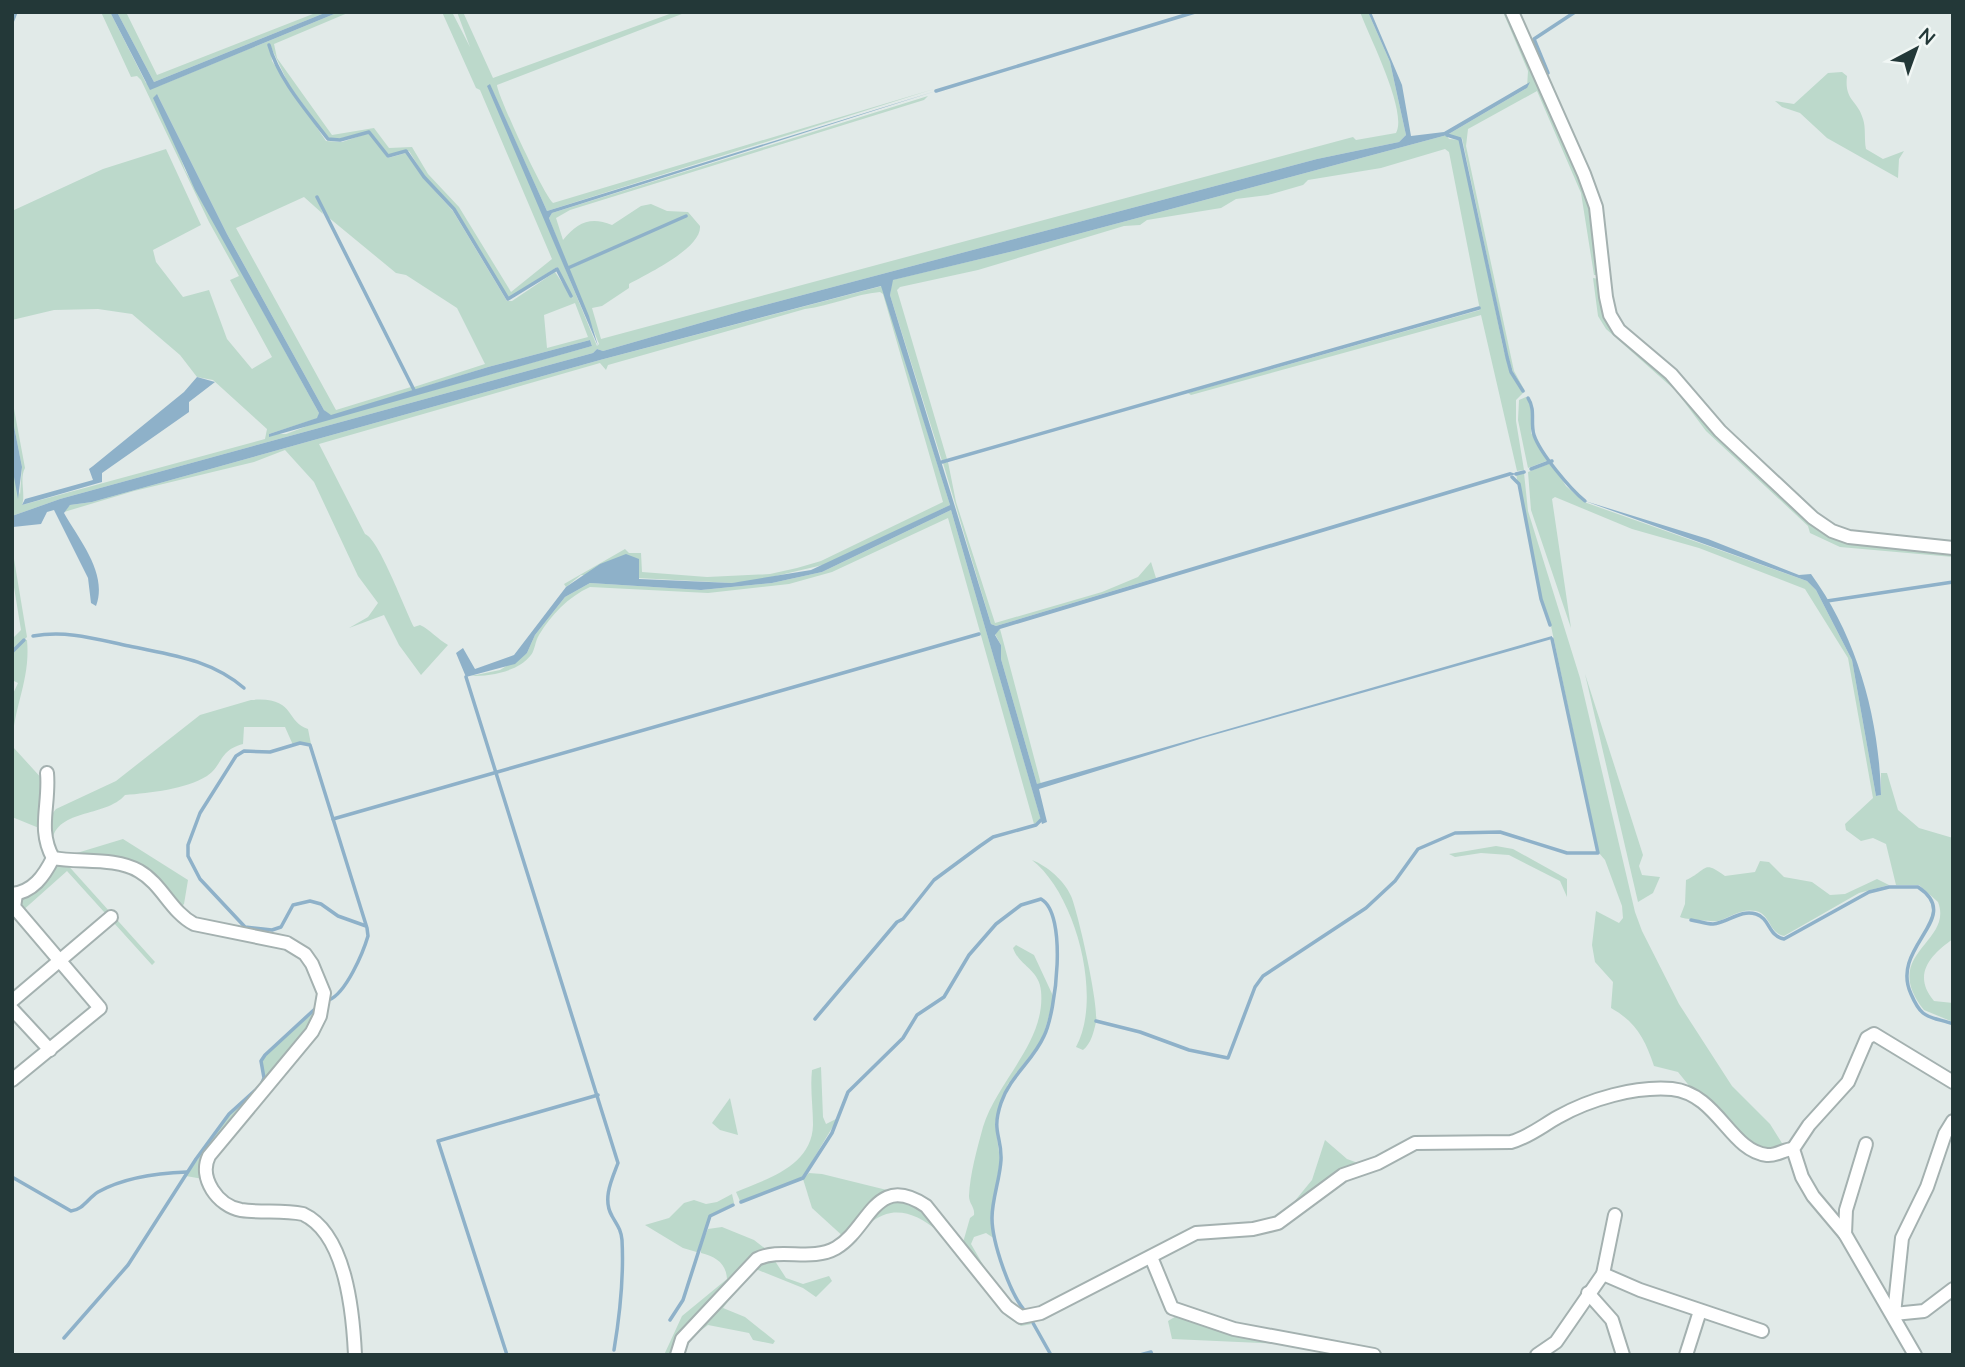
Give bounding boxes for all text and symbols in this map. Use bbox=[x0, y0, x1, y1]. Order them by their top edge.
north arrow bbox=[1881, 14, 1951, 84]
text: N bbox=[1914, 22, 1940, 50]

